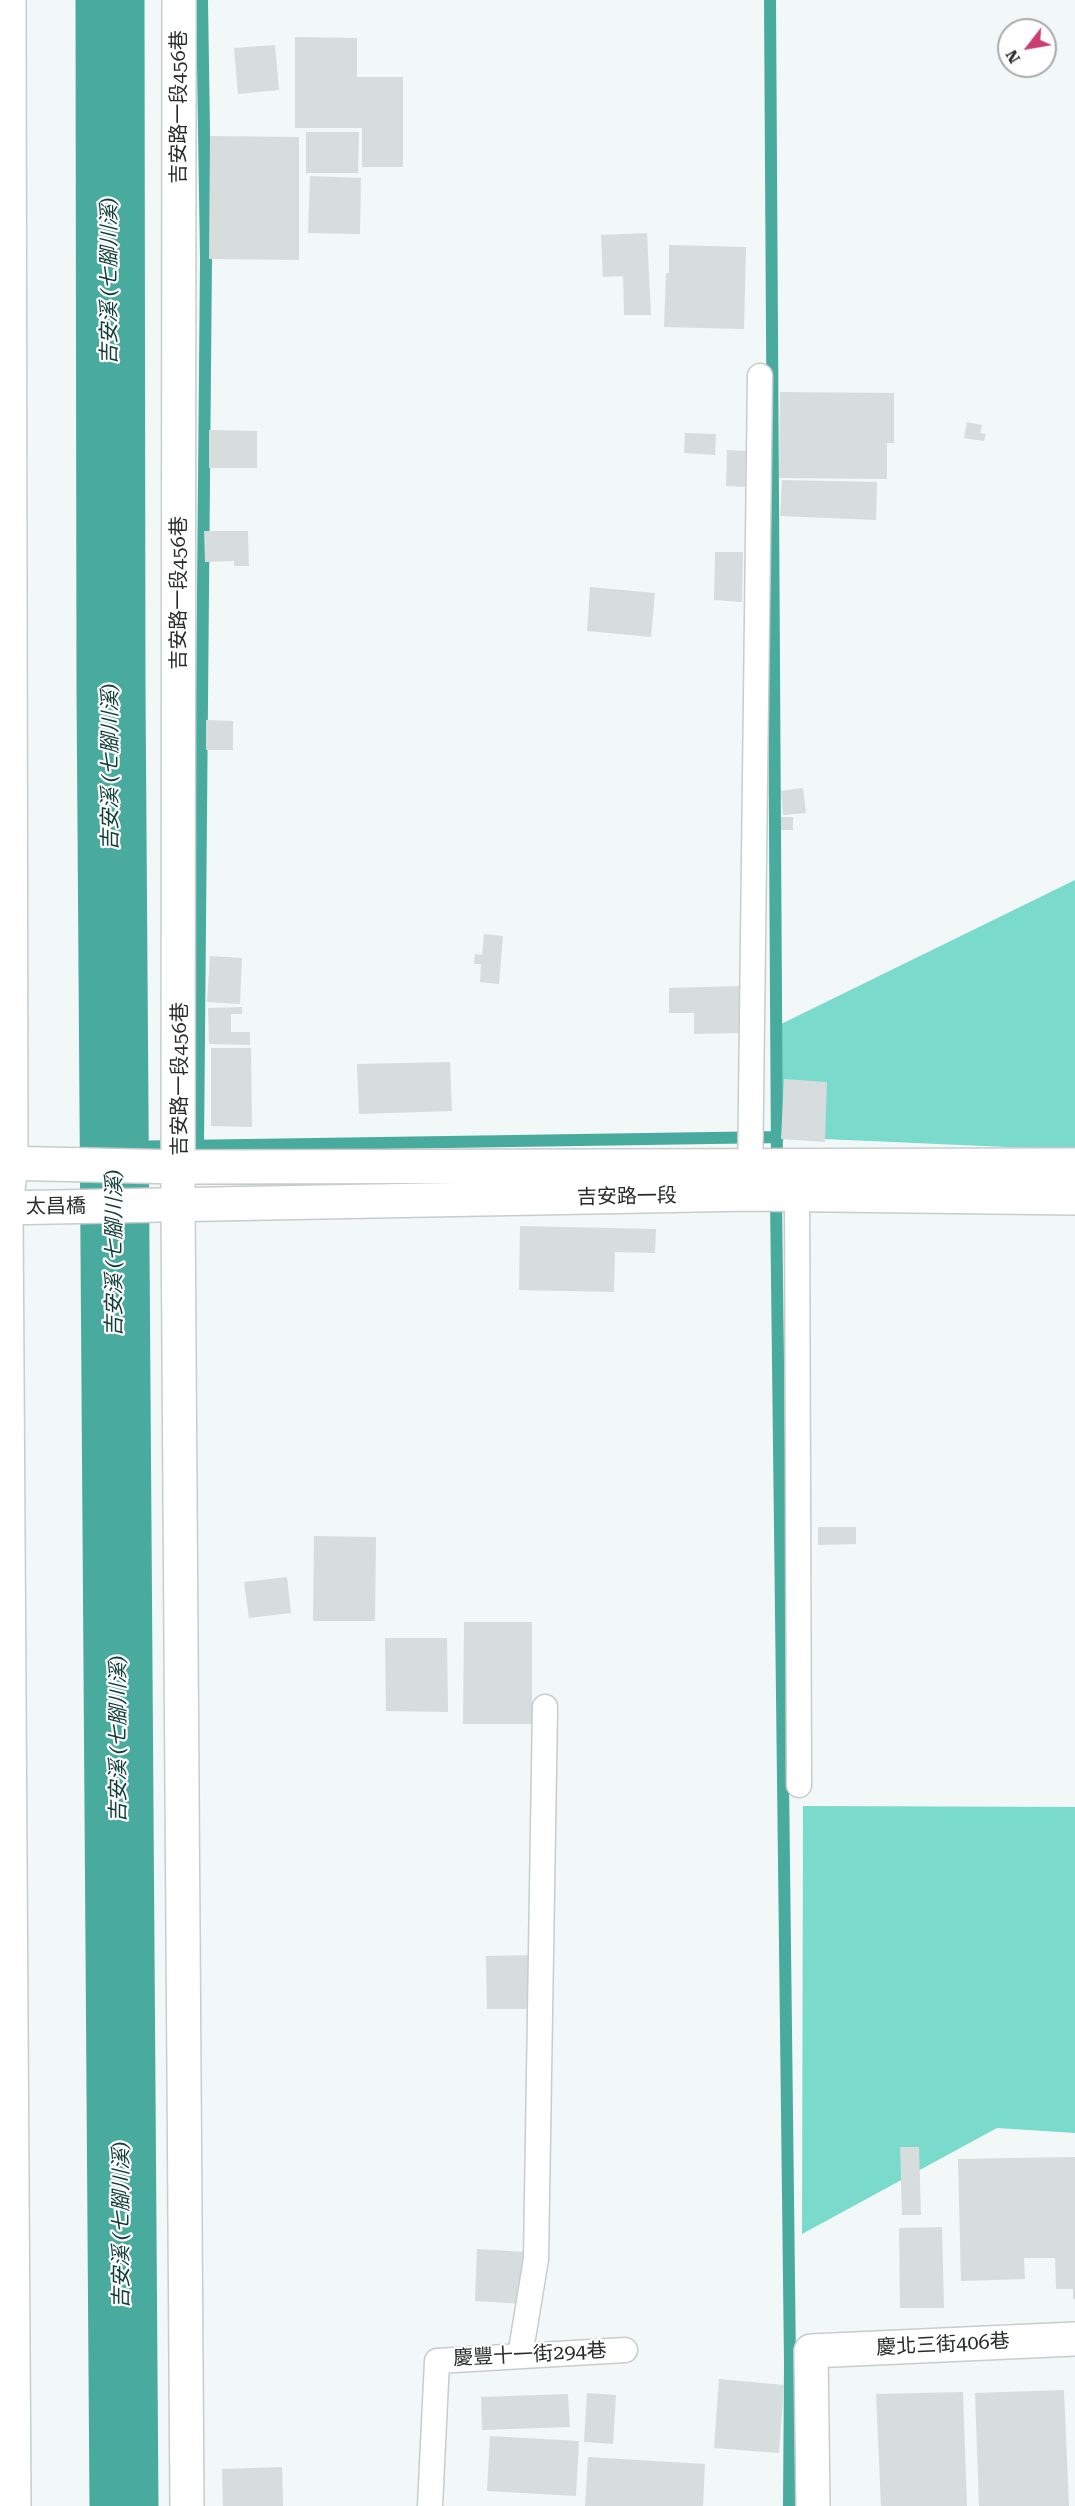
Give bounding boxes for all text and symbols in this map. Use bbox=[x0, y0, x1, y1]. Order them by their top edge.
north arrow bbox=[997, 18, 1057, 78]
street label: 吉安路一段456巷 bbox=[167, 30, 191, 184]
text: N bbox=[1002, 46, 1024, 67]
water label: 吉安溪 (七腳川溪) bbox=[97, 197, 123, 365]
street label: 吉安路一段456巷 bbox=[167, 516, 191, 670]
water label: 吉安溪 (七腳川溪) bbox=[98, 683, 124, 851]
street label: 吉安路一段456巷 bbox=[168, 1002, 192, 1156]
water label: 吉安溪 (七腳川溪) bbox=[102, 1169, 128, 1337]
street label: 吉安路一段 bbox=[577, 1184, 677, 1210]
street label: 太昌橋 bbox=[26, 1194, 86, 1220]
water label: 吉安溪 (七腳川溪) bbox=[106, 1655, 132, 1823]
water label: 吉安溪 (七腳川溪) bbox=[109, 2141, 135, 2309]
street label: 慶北三街406巷 bbox=[876, 2330, 1010, 2360]
street label: 慶豐十一街294巷 bbox=[453, 2339, 607, 2371]

